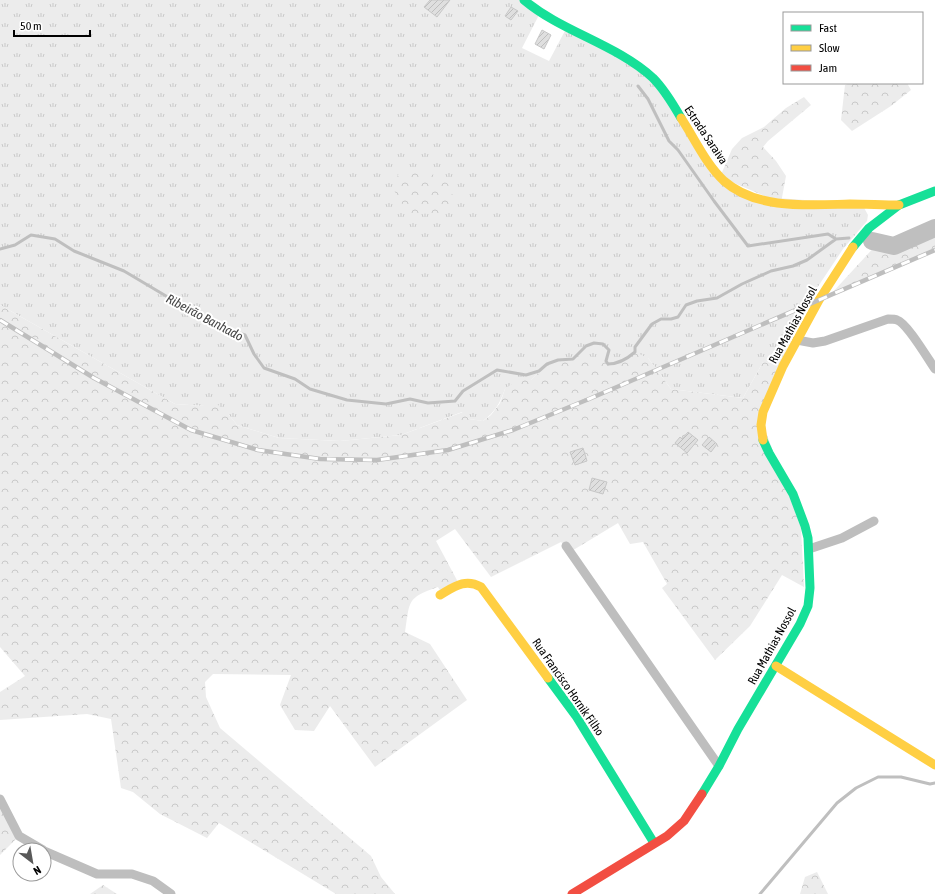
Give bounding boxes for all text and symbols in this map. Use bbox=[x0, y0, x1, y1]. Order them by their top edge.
scale bar bbox=[14, 12, 90, 38]
legend bbox=[783, 12, 923, 84]
text: 50 m bbox=[20, 19, 42, 33]
text: Fast bbox=[819, 21, 837, 35]
text: Slow bbox=[819, 41, 840, 55]
text: Jam bbox=[819, 61, 837, 75]
street label: Estrada Saraiva bbox=[681, 103, 731, 167]
street label: Rua Mathias Nossol bbox=[766, 283, 820, 366]
water label: Ribeirão Banhado bbox=[164, 291, 246, 344]
street label: Rua Mathias Nossol bbox=[745, 604, 799, 687]
street label: Rua Francisco Hornik Filho bbox=[529, 636, 607, 739]
north arrow bbox=[12, 842, 52, 882]
text: N bbox=[31, 864, 43, 877]

